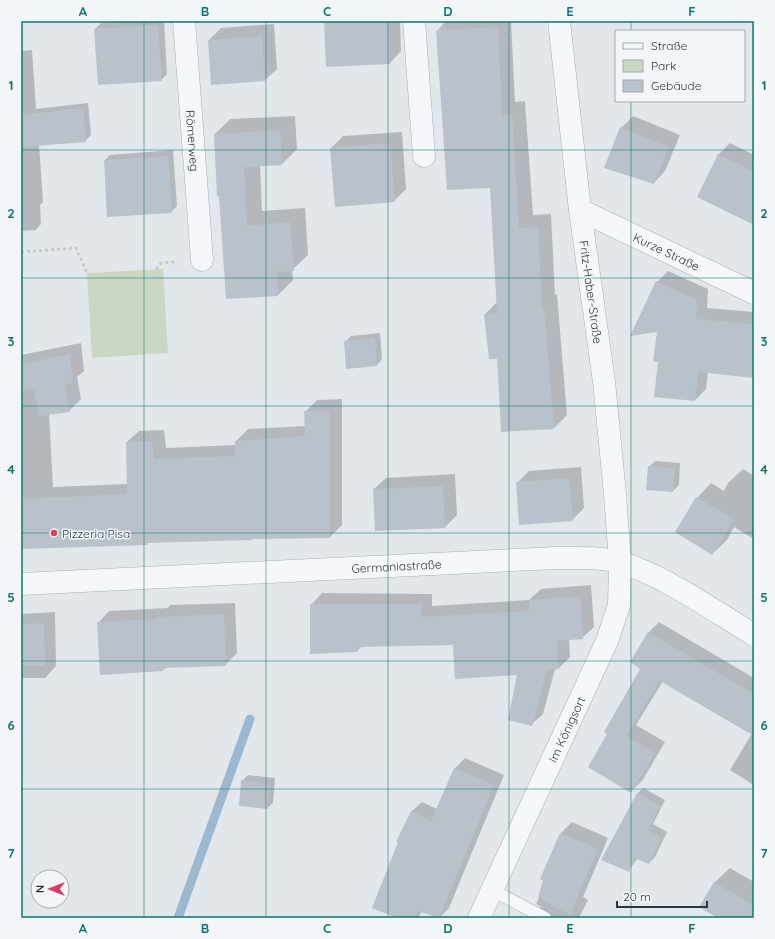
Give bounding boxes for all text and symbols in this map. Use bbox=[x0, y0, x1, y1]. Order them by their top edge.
text: A bbox=[79, 3, 88, 19]
text: B bbox=[201, 3, 209, 19]
text: C bbox=[323, 3, 331, 19]
text: D bbox=[443, 3, 453, 19]
text: E bbox=[566, 3, 574, 19]
text: F bbox=[688, 3, 696, 19]
legend bbox=[615, 30, 745, 102]
text: Straße bbox=[651, 38, 688, 53]
text: Park bbox=[651, 58, 676, 73]
text: 1 bbox=[8, 77, 14, 93]
text: 1 bbox=[761, 77, 767, 93]
text: Gebäude bbox=[651, 78, 702, 93]
street label: Römerweg bbox=[183, 109, 203, 172]
text: 2 bbox=[7, 205, 15, 221]
text: 2 bbox=[760, 205, 768, 221]
street label: Kurze Straße bbox=[631, 229, 702, 274]
street label: Fritz-Haber-Straße bbox=[576, 239, 606, 345]
text: 3 bbox=[8, 333, 15, 349]
text: 3 bbox=[761, 333, 768, 349]
text: 4 bbox=[7, 461, 15, 477]
text: 4 bbox=[760, 461, 768, 477]
place label: Pizzeria Pisa bbox=[62, 526, 130, 541]
marker: Pizzeria Pisa bbox=[49, 528, 59, 538]
street label: Germaniastraße bbox=[351, 556, 442, 575]
text: 5 bbox=[7, 589, 15, 605]
text: 5 bbox=[760, 589, 768, 605]
street label: Im Königsort bbox=[545, 694, 588, 765]
text: 6 bbox=[7, 717, 15, 733]
text: 6 bbox=[760, 717, 768, 733]
text: 7 bbox=[7, 845, 15, 861]
text: 7 bbox=[760, 845, 768, 861]
north arrow bbox=[30, 869, 70, 909]
scale bar bbox=[617, 883, 707, 909]
text: N bbox=[33, 885, 47, 893]
text: 20 m bbox=[623, 889, 651, 904]
text: A bbox=[79, 920, 88, 936]
text: B bbox=[201, 920, 209, 936]
text: C bbox=[323, 920, 331, 936]
text: D bbox=[443, 920, 453, 936]
text: E bbox=[566, 920, 574, 936]
text: F bbox=[688, 920, 696, 936]

